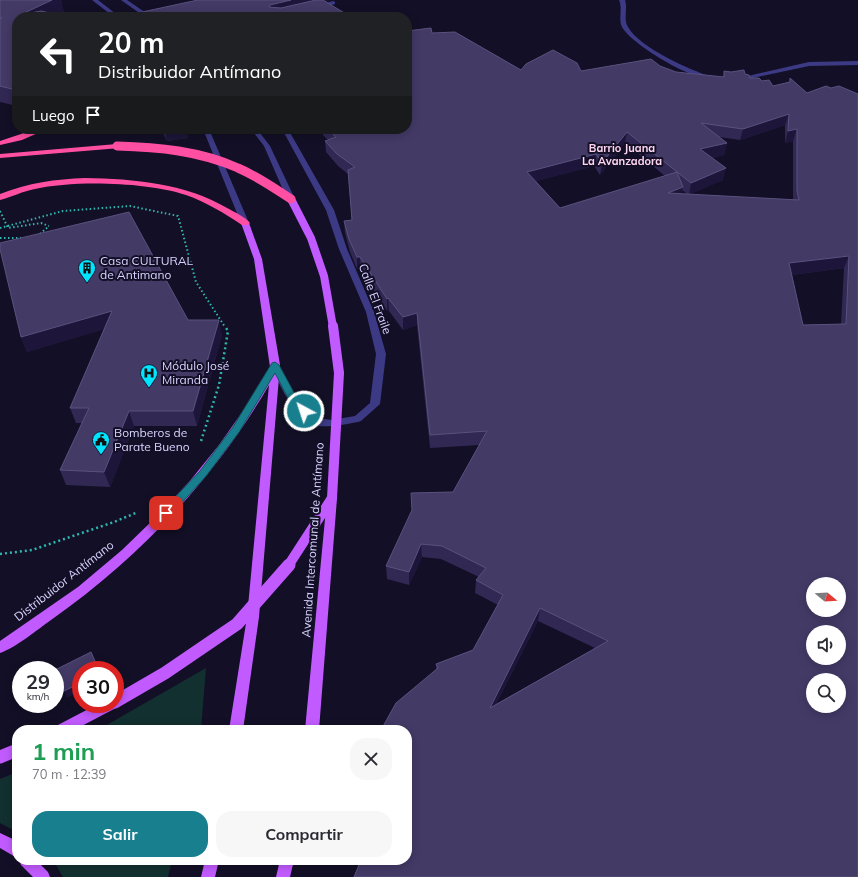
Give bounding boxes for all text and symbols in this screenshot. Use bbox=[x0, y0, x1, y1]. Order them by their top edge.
text: 20 m bbox=[98, 25, 164, 60]
icon: left bbox=[32, 28, 84, 80]
text: Distribuidor Antímano bbox=[98, 60, 281, 83]
icon: arrive bbox=[82, 104, 104, 126]
text: Luego bbox=[32, 106, 74, 125]
district label: Barrio Juana La Avanzadora bbox=[582, 141, 662, 168]
place label: Casa CULTURAL de Antimano bbox=[100, 253, 193, 282]
building icon: Casa CULTURAL de Antimano bbox=[77, 258, 97, 283]
street label: Calle El Fraile bbox=[356, 261, 395, 336]
place label: Módulo José Miranda bbox=[162, 358, 229, 387]
hospital icon: Módulo José Miranda bbox=[139, 363, 159, 388]
position arrow bbox=[283, 390, 325, 432]
place label: Bomberos de Parate Bueno bbox=[114, 425, 190, 454]
public building icon: Bomberos de Parate Bueno bbox=[91, 430, 111, 455]
street label: Avenida Intercomunal de Antímano bbox=[298, 442, 327, 638]
pin bbox=[149, 496, 183, 530]
icon: arrive bbox=[155, 502, 177, 524]
street label: Distribuidor Antímano bbox=[11, 537, 117, 624]
north arrow bbox=[806, 577, 846, 617]
map controls bbox=[806, 577, 846, 713]
button: sound bbox=[806, 625, 846, 665]
speed limit sign: 30 bbox=[72, 661, 124, 713]
text: 29 bbox=[26, 669, 50, 694]
button: search bbox=[806, 673, 846, 713]
text: km/h bbox=[27, 690, 49, 703]
text: 1 min bbox=[32, 736, 95, 766]
button: close bbox=[350, 738, 392, 780]
text: 70 m · 12:39 bbox=[32, 766, 106, 782]
button: Salir bbox=[32, 811, 208, 857]
button: Compartir bbox=[216, 811, 392, 857]

